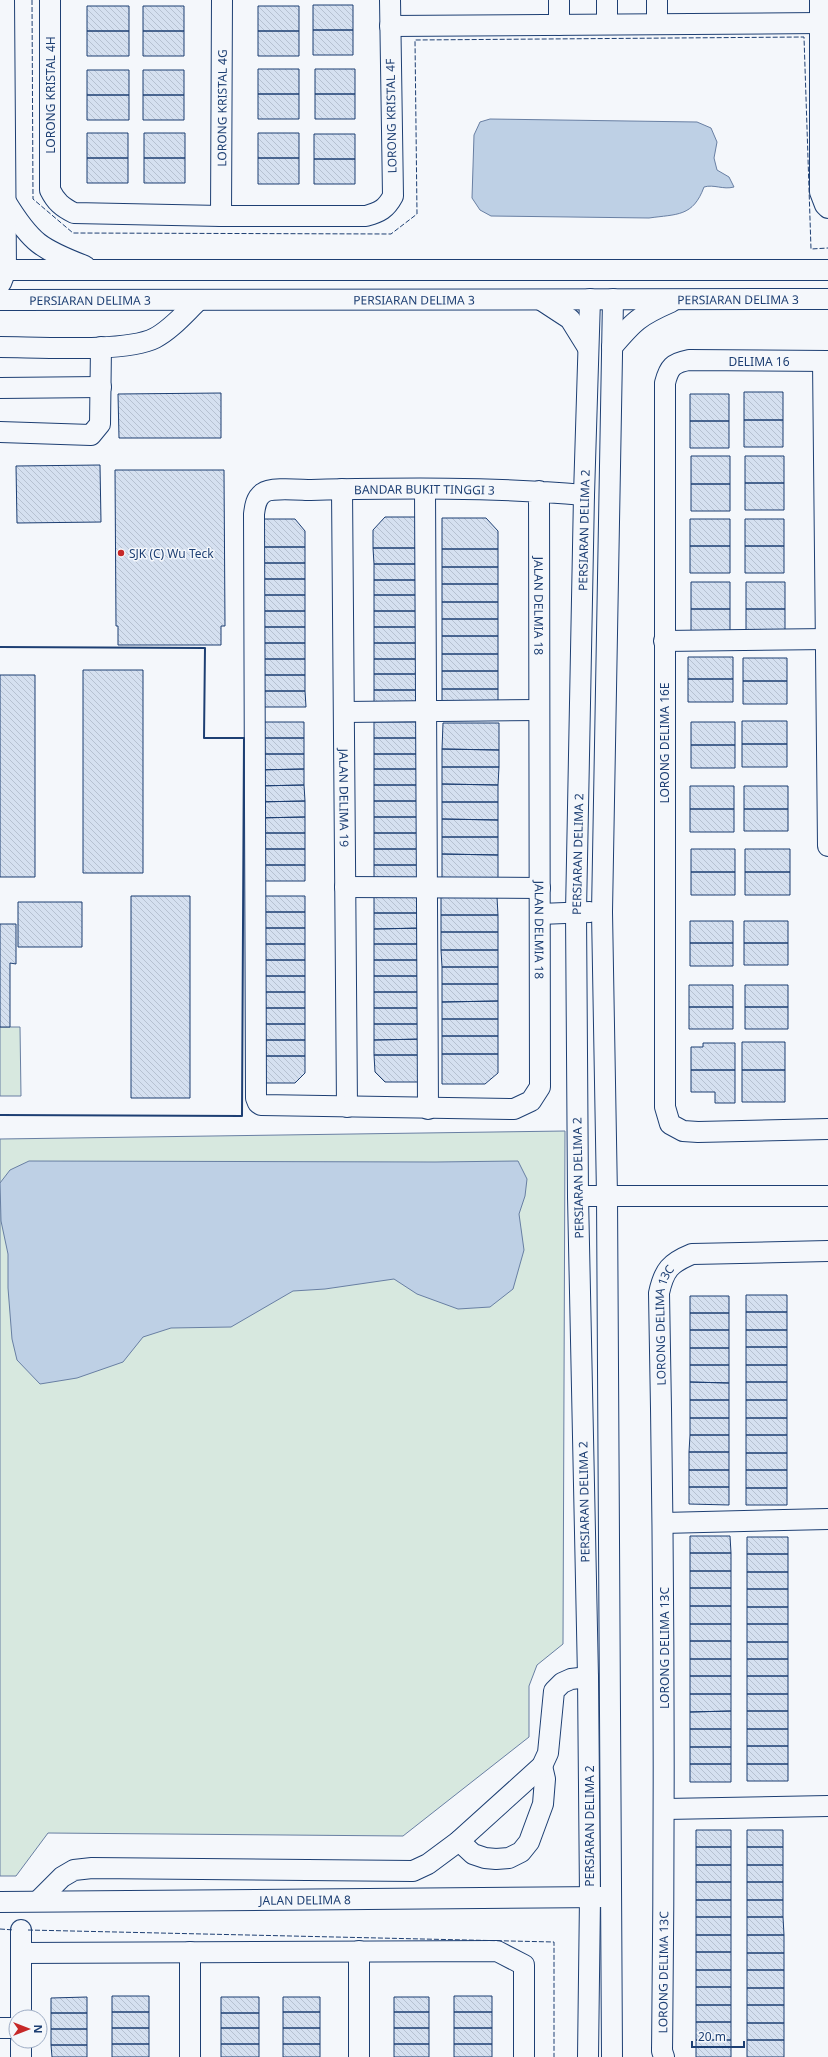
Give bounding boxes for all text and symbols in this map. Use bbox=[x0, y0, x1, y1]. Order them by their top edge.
street label: LORONG KRISTAL 4H bbox=[42, 36, 59, 154]
street label: LORONG KRISTAL 4G bbox=[213, 49, 230, 167]
street label: LORONG KRISTAL 4F bbox=[381, 58, 401, 174]
street label: PERSIARAN DELIMA 3 bbox=[29, 291, 151, 308]
street label: PERSIARAN DELIMA 3 bbox=[353, 291, 475, 308]
street label: PERSIARAN DELIMA 3 bbox=[677, 291, 799, 308]
street label: DELIMA 16 bbox=[728, 353, 790, 370]
street label: PERSIARAN DELIMA 2 bbox=[574, 469, 593, 591]
street label: BANDAR BUKIT TINGGI 3 bbox=[354, 480, 495, 498]
place label: SJK (C) Wu Teck bbox=[129, 545, 214, 562]
marker: SJK (C) Wu Teck bbox=[116, 548, 126, 558]
street label: JALAN DELMIA 18 bbox=[531, 556, 548, 655]
street label: LORONG DELIMA 16E bbox=[656, 682, 673, 804]
street label: JALAN DELIMA 19 bbox=[336, 748, 353, 847]
street label: PERSIARAN DELIMA 2 bbox=[567, 793, 587, 915]
street label: JALAN DELMIA 18 bbox=[531, 880, 548, 979]
street label: PERSIARAN DELIMA 2 bbox=[568, 1117, 588, 1239]
street label: LORONG DELIMA 13C bbox=[650, 1261, 678, 1386]
street label: PERSIARAN DELIMA 2 bbox=[574, 1441, 594, 1563]
street label: LORONG DELIMA 13C bbox=[656, 1587, 673, 1709]
street label: PERSIARAN DELIMA 2 bbox=[581, 1765, 598, 1887]
street label: JALAN DELIMA 8 bbox=[258, 1891, 351, 1908]
street label: LORONG DELIMA 13C bbox=[654, 1911, 672, 2033]
north arrow bbox=[8, 2009, 48, 2049]
scale bar bbox=[692, 2023, 744, 2049]
text: N bbox=[31, 2025, 46, 2033]
text: 20 m bbox=[698, 2028, 726, 2045]

